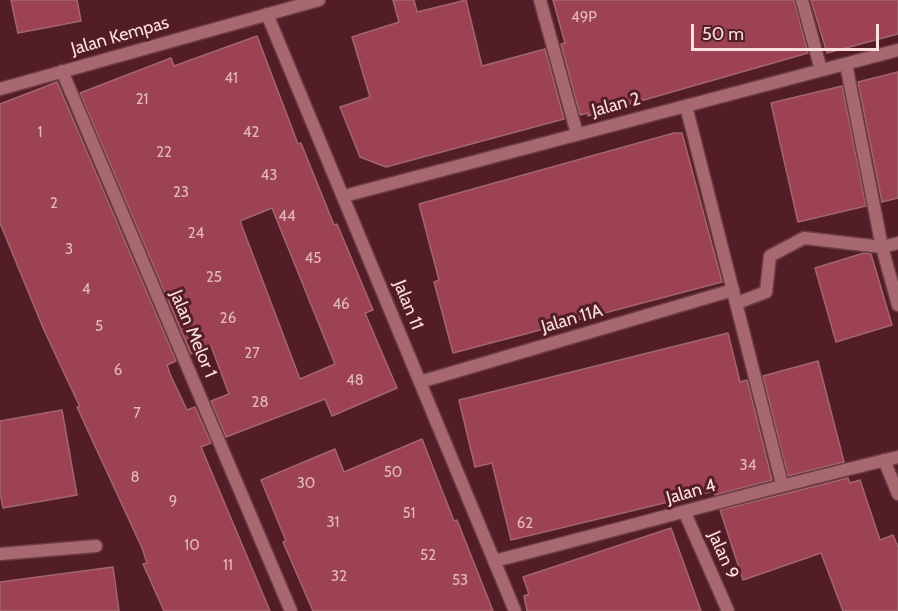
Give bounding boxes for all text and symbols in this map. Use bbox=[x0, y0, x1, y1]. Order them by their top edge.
house number: 49P bbox=[571, 9, 597, 27]
street label: Jalan Kempas bbox=[69, 12, 171, 60]
scale bar bbox=[694, 12, 882, 50]
text: 50 m bbox=[702, 23, 744, 45]
house number: 41 bbox=[224, 70, 238, 88]
street label: Jalan 2 bbox=[589, 88, 643, 122]
house number: 21 bbox=[136, 91, 148, 109]
house number: 1 bbox=[38, 124, 42, 142]
house number: 42 bbox=[243, 124, 259, 142]
house number: 22 bbox=[156, 144, 172, 162]
house number: 43 bbox=[261, 167, 277, 185]
house number: 23 bbox=[173, 184, 189, 202]
house number: 2 bbox=[50, 195, 58, 213]
house number: 44 bbox=[278, 208, 296, 226]
house number: 24 bbox=[188, 225, 204, 243]
house number: 3 bbox=[65, 241, 73, 259]
house number: 45 bbox=[305, 250, 321, 268]
house number: 25 bbox=[206, 269, 222, 287]
street label: Jalan 11 bbox=[388, 277, 428, 333]
house number: 4 bbox=[82, 281, 90, 299]
street label: Jalan Melor 1 bbox=[165, 287, 221, 381]
house number: 46 bbox=[332, 296, 350, 314]
street label: Jalan 11A bbox=[539, 300, 605, 338]
house number: 26 bbox=[220, 310, 236, 328]
house number: 5 bbox=[95, 318, 103, 336]
house number: 27 bbox=[244, 345, 260, 363]
house number: 6 bbox=[114, 362, 122, 380]
house number: 48 bbox=[346, 372, 364, 390]
house number: 28 bbox=[252, 394, 268, 412]
house number: 7 bbox=[133, 405, 141, 423]
house number: 34 bbox=[740, 457, 756, 475]
house number: 50 bbox=[384, 464, 402, 482]
house number: 8 bbox=[130, 469, 140, 487]
house number: 30 bbox=[297, 475, 315, 493]
street label: Jalan 4 bbox=[664, 475, 718, 509]
house number: 9 bbox=[169, 493, 177, 511]
house number: 51 bbox=[402, 505, 416, 523]
house number: 31 bbox=[326, 514, 340, 532]
house number: 62 bbox=[517, 515, 533, 533]
street label: Jalan 9 bbox=[703, 528, 743, 582]
house number: 10 bbox=[184, 537, 200, 555]
house number: 52 bbox=[420, 547, 436, 565]
house number: 11 bbox=[223, 557, 233, 575]
house number: 32 bbox=[331, 568, 347, 586]
house number: 53 bbox=[452, 572, 468, 590]

